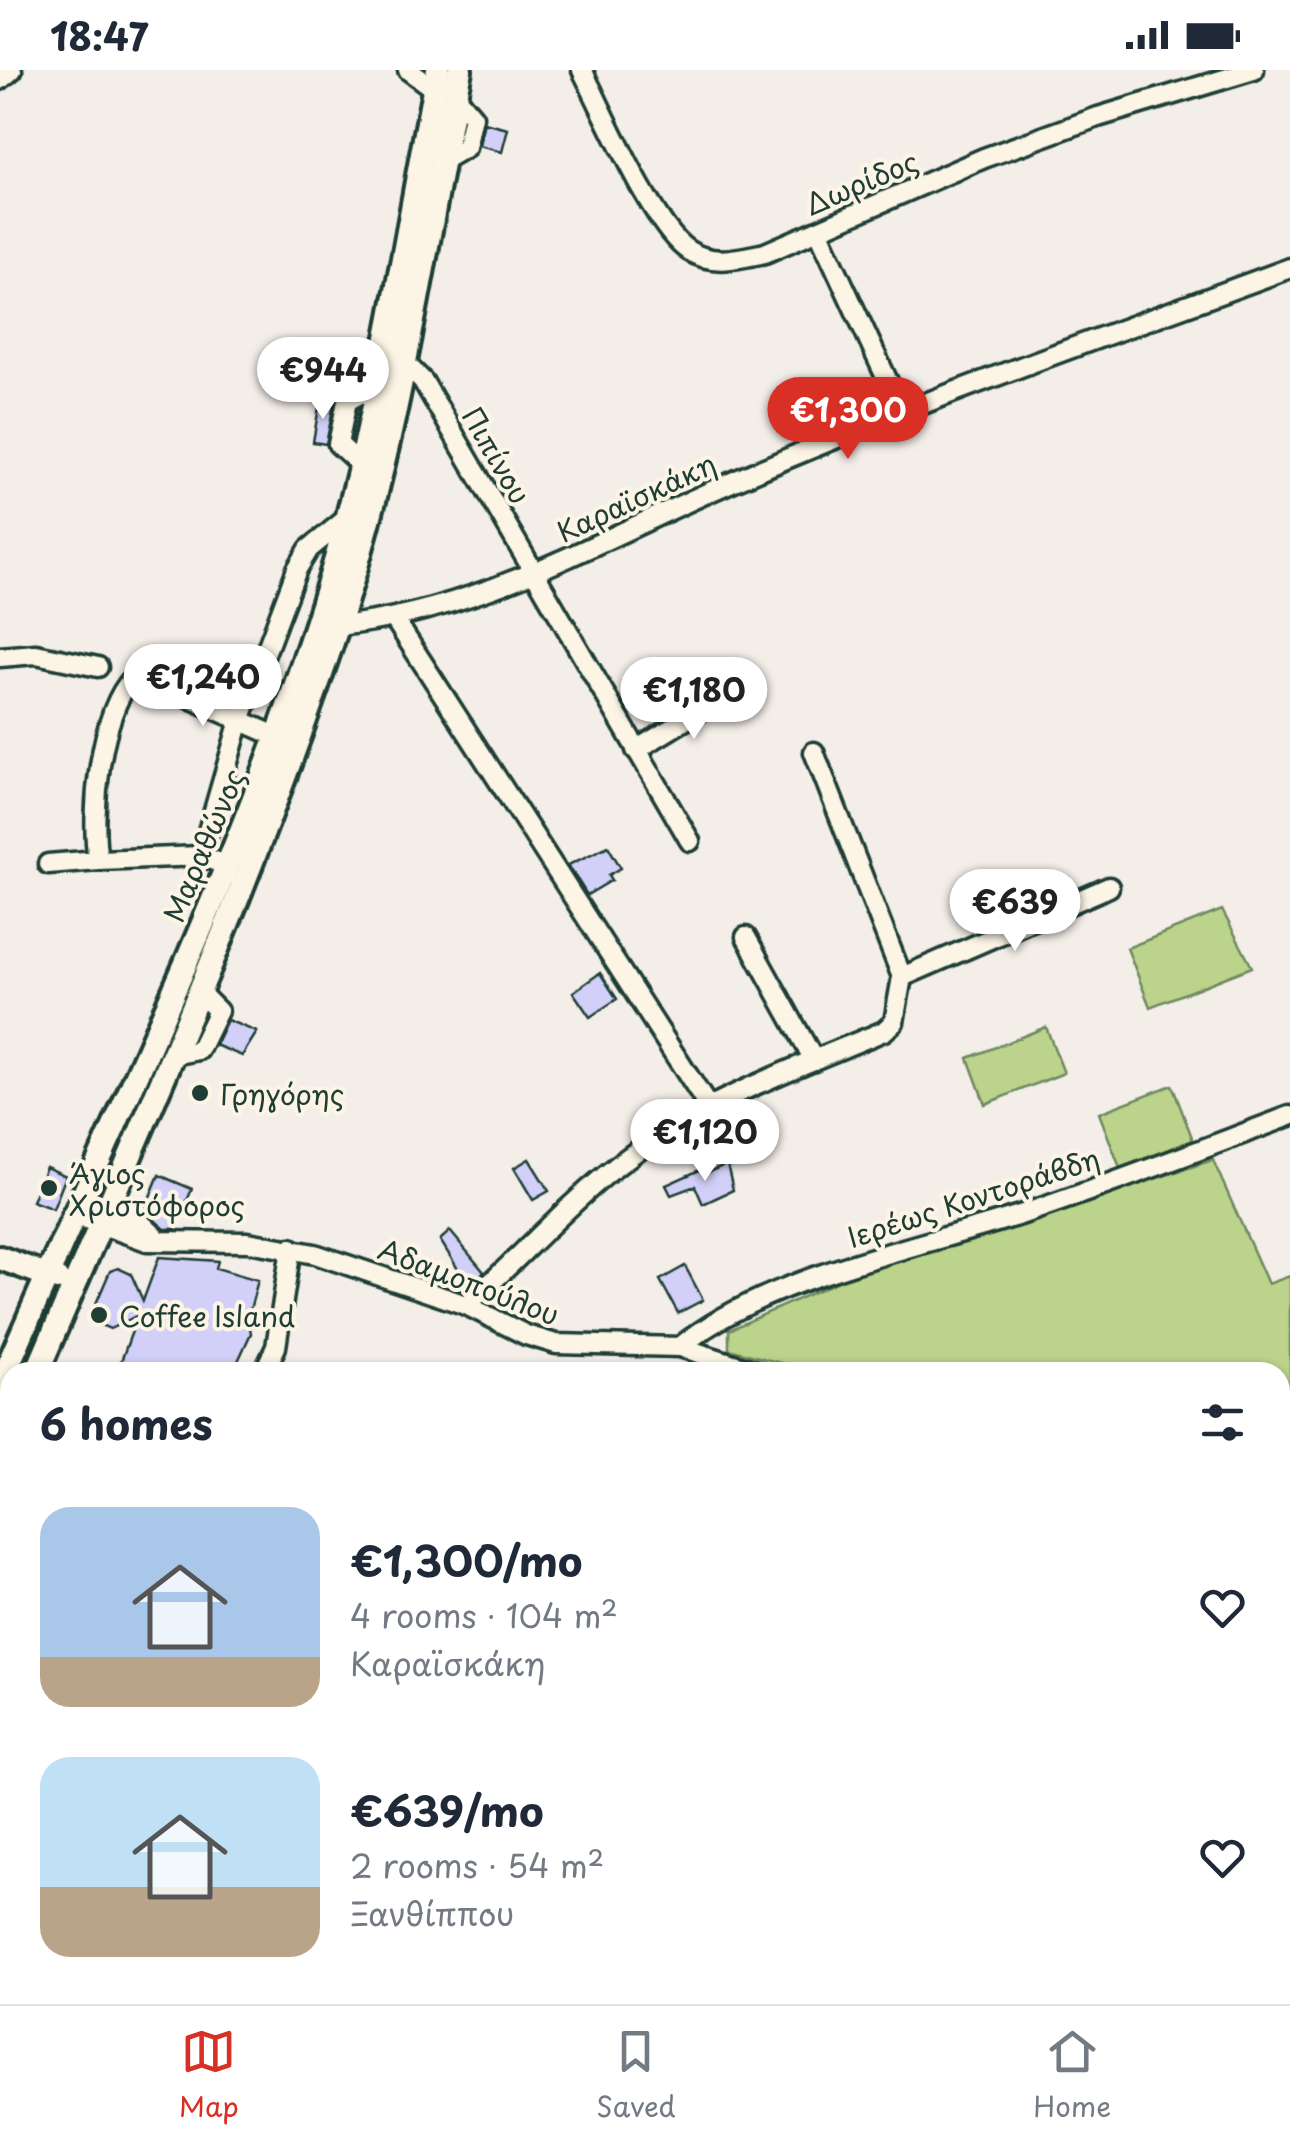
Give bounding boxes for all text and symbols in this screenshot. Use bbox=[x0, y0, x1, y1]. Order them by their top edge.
text: 18:47 bbox=[50, 7, 148, 64]
street label: Δωρίδος bbox=[798, 139, 924, 225]
pin: €944 bbox=[264, 337, 382, 422]
text: €944 bbox=[279, 345, 367, 393]
pin: €1,300 bbox=[767, 377, 929, 462]
text: €1,300 bbox=[789, 385, 907, 433]
street label: Πιπίνου bbox=[452, 399, 542, 511]
street label: Καραϊσκάκη bbox=[549, 441, 723, 553]
pin: €1,240 bbox=[122, 644, 284, 729]
text: €1,240 bbox=[146, 652, 260, 700]
pin: €1,180 bbox=[613, 657, 775, 742]
text: €1,180 bbox=[642, 665, 746, 713]
street label: Μαραθώνος bbox=[151, 762, 255, 928]
pin: €639 bbox=[956, 869, 1074, 954]
text: €639 bbox=[972, 877, 1058, 925]
place label: Γρηγόρης bbox=[220, 1072, 344, 1115]
marker: Γρηγόρης bbox=[189, 1082, 211, 1104]
pin: €1,120 bbox=[624, 1099, 786, 1184]
text: €1,120 bbox=[652, 1107, 758, 1155]
street label: Ιερέως Κοντοράβδη bbox=[841, 1136, 1105, 1258]
place label: Άγιος Χριστόφορος bbox=[69, 1151, 245, 1226]
marker: Άγιος Χριστόφορος bbox=[38, 1177, 60, 1199]
street label: Αδαμοπούλου bbox=[372, 1227, 566, 1335]
place label: Coffee Island bbox=[119, 1294, 295, 1337]
marker: Coffee Island bbox=[88, 1304, 110, 1326]
text: 6 homes bbox=[40, 1391, 213, 1454]
icon: filters bbox=[1195, 1395, 1250, 1450]
text: €1,300/mo bbox=[350, 1528, 583, 1591]
icon: home bbox=[120, 1547, 240, 1667]
icon: heart bbox=[1195, 1580, 1250, 1635]
text: 4 rooms · 104 m² bbox=[350, 1591, 618, 1639]
text: Καραϊσκάκη bbox=[350, 1639, 546, 1687]
text: €639/mo bbox=[350, 1778, 544, 1841]
icon: home bbox=[120, 1797, 240, 1917]
icon: heart bbox=[1195, 1830, 1250, 1885]
text: 2 rooms · 54 m² bbox=[350, 1841, 604, 1889]
text: Ξανθίππου bbox=[350, 1889, 514, 1937]
tab: Map bbox=[179, 2024, 239, 2127]
tab: Saved bbox=[596, 2024, 676, 2127]
tab: Home bbox=[1033, 2024, 1111, 2127]

